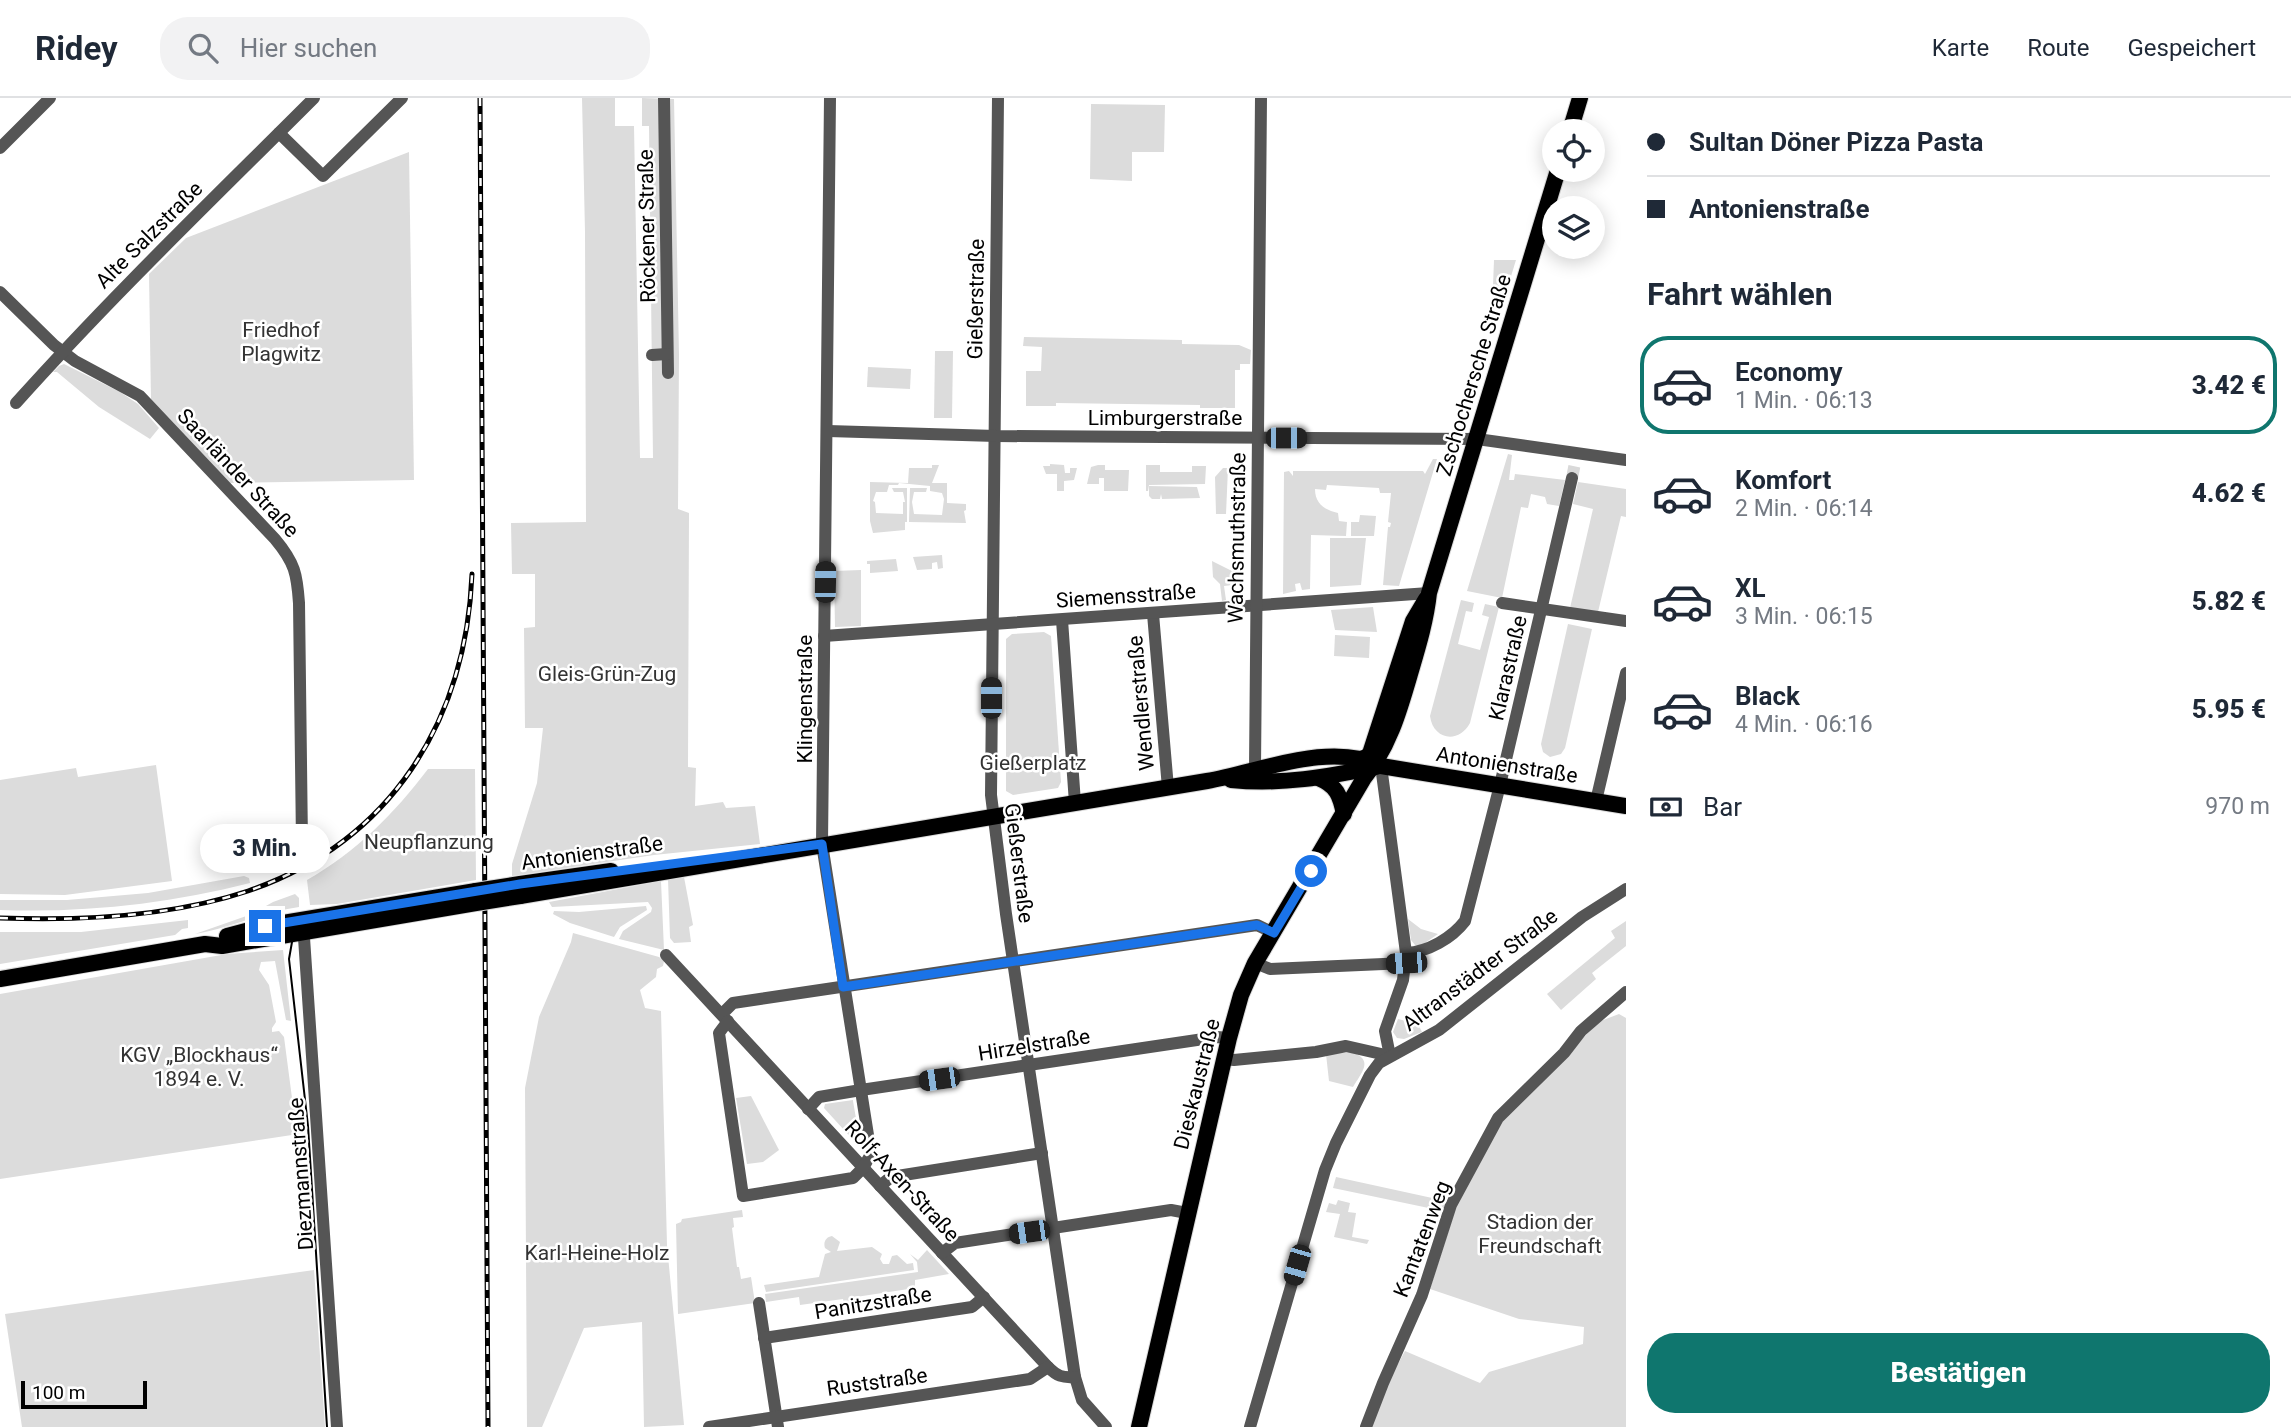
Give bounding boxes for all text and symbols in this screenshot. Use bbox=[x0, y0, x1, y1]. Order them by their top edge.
search box bbox=[160, 17, 650, 80]
text: Ridey bbox=[35, 29, 118, 68]
icon: search bbox=[184, 29, 222, 67]
text: Hier suchen bbox=[240, 33, 377, 63]
text: Karte bbox=[1932, 34, 1989, 62]
text: Route bbox=[2027, 34, 2089, 62]
text: Gespeichert bbox=[2127, 34, 2256, 62]
map controls bbox=[1542, 119, 1605, 259]
button: locate bbox=[1542, 119, 1605, 182]
text: Sultan Döner Pizza Pasta bbox=[1689, 127, 1983, 157]
street label: Röckener Straße bbox=[634, 149, 660, 303]
street label: Alte Salzstraße bbox=[91, 177, 207, 293]
text: Antonienstraße bbox=[1689, 194, 1869, 224]
button: layers bbox=[1542, 196, 1605, 259]
street label: Gießerstraße bbox=[963, 238, 989, 360]
street label: Zschochersche Straße bbox=[1432, 271, 1516, 479]
text: Fahrt wählen bbox=[1647, 275, 1833, 313]
park label: Friedhof Plagwitz bbox=[241, 318, 321, 366]
icon: car bbox=[1651, 354, 1714, 417]
text: Economy bbox=[1735, 357, 1842, 387]
text: 3.42 € bbox=[2192, 370, 2266, 400]
text: 1 Min. · 06:13 bbox=[1735, 387, 1873, 414]
street label: Saarländer Straße bbox=[172, 404, 304, 542]
street label: Limburgerstraße bbox=[1088, 406, 1242, 430]
car bbox=[1266, 428, 1308, 449]
street label: Wachsmuthstraße bbox=[1224, 452, 1250, 624]
icon: car bbox=[1651, 462, 1714, 525]
text: Komfort bbox=[1735, 465, 1831, 495]
text: 4.62 € bbox=[2192, 478, 2266, 508]
text: 2 Min. · 06:14 bbox=[1735, 495, 1873, 522]
car bbox=[815, 561, 836, 603]
icon: car bbox=[1651, 570, 1714, 633]
text: XL bbox=[1735, 573, 1766, 603]
street label: Siemensstraße bbox=[1055, 579, 1197, 613]
text: 5.82 € bbox=[2192, 586, 2266, 616]
text: 3 Min. · 06:15 bbox=[1735, 603, 1873, 630]
street label: Klarastraße bbox=[1484, 613, 1532, 723]
street label: Wendlerstraße bbox=[1123, 634, 1159, 772]
street label: Klingenstraße bbox=[793, 635, 817, 763]
park label: Gleis-Grün-Zug bbox=[538, 662, 676, 686]
car bbox=[981, 677, 1002, 719]
icon: car bbox=[1651, 678, 1714, 741]
text: Black bbox=[1735, 681, 1800, 711]
text: 5.95 € bbox=[2192, 694, 2266, 724]
text: 4 Min. · 06:16 bbox=[1735, 711, 1873, 738]
street label: Antonienstraße bbox=[1435, 742, 1579, 788]
park label: Gießerplatz bbox=[980, 751, 1086, 775]
icon: cash bbox=[1647, 788, 1685, 826]
text: Bar bbox=[1703, 792, 1742, 822]
text: 970 m bbox=[2205, 793, 2270, 820]
street label: Gießerstraße bbox=[1000, 802, 1038, 924]
callout: 3 Min. bbox=[200, 824, 330, 874]
park label: Neupflanzung bbox=[364, 830, 494, 854]
street label: Antonienstraße bbox=[520, 831, 664, 875]
text: 3 Min. bbox=[232, 835, 298, 862]
route start bbox=[1295, 855, 1327, 887]
street label: Altranstädter Straße bbox=[1398, 904, 1562, 1036]
route end bbox=[249, 910, 281, 942]
car bbox=[1385, 951, 1428, 975]
street label: Dieskaustraße bbox=[1169, 1016, 1225, 1152]
street label: Hirzelstraße bbox=[976, 1024, 1092, 1066]
park label: KGV „Blockhaus“ 1894 e. V. bbox=[120, 1043, 278, 1091]
car bbox=[917, 1066, 962, 1092]
street label: Diezmannstraße bbox=[284, 1097, 318, 1251]
street label: Rolf-Axen-Straße bbox=[840, 1116, 964, 1246]
street label: Kantatenweg bbox=[1389, 1177, 1455, 1301]
park label: Stadion der Freundschaft bbox=[1478, 1210, 1602, 1258]
car bbox=[1007, 1219, 1052, 1245]
park label: Karl-Heine-Holz bbox=[525, 1241, 669, 1265]
car bbox=[1282, 1242, 1313, 1288]
street label: Panitzstraße bbox=[813, 1282, 933, 1324]
button: Bestätigen bbox=[1647, 1333, 2270, 1413]
street label: Ruststraße bbox=[825, 1363, 929, 1401]
scale bar bbox=[21, 1378, 147, 1410]
text: 100 m bbox=[32, 1381, 85, 1404]

